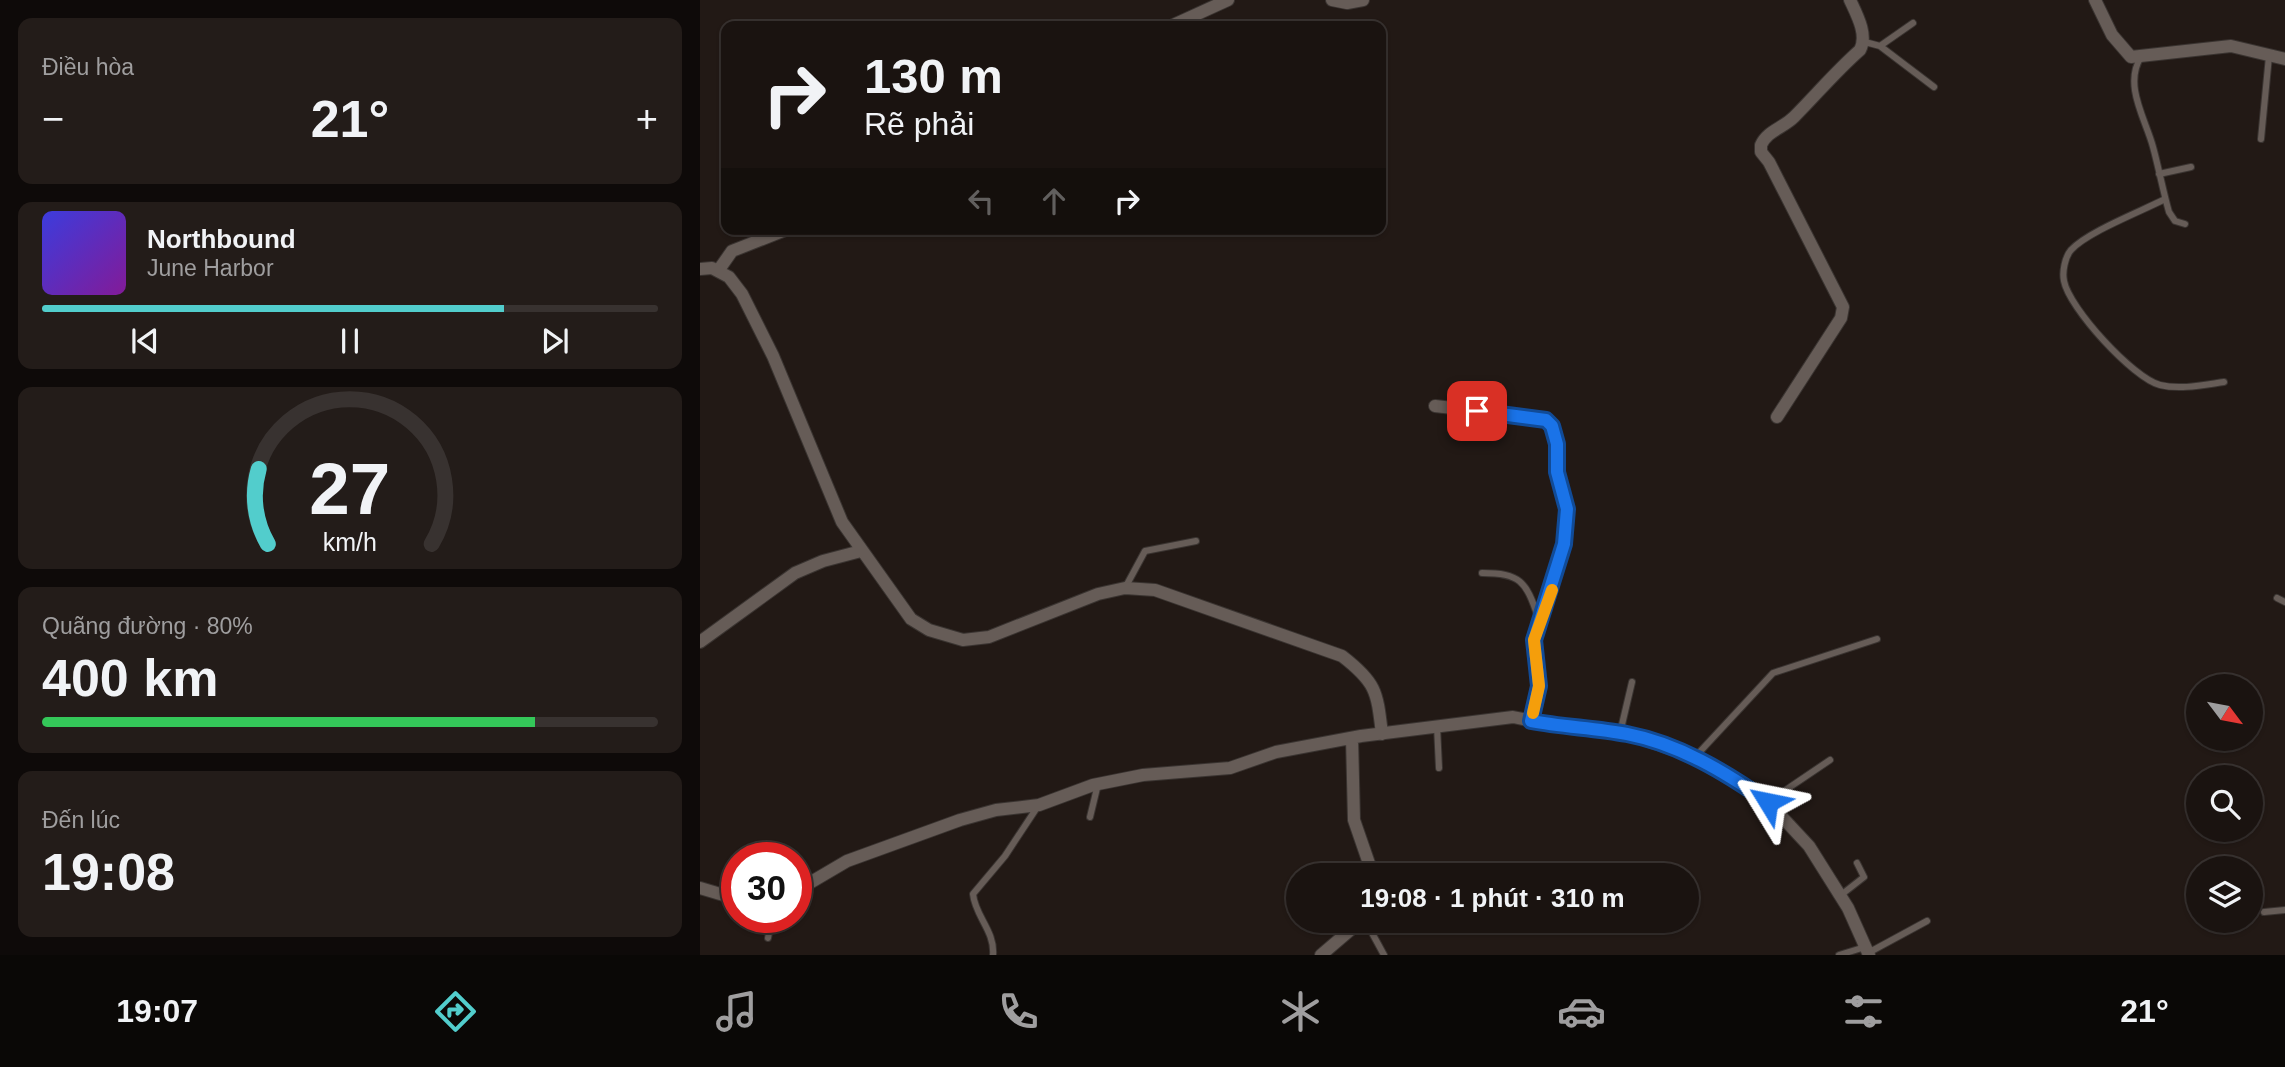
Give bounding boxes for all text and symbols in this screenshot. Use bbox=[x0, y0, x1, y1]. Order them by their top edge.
icon: right bbox=[749, 49, 840, 140]
text: 130 m bbox=[864, 49, 1003, 103]
text: Điều hòa bbox=[42, 54, 134, 80]
text: 21° bbox=[311, 90, 389, 148]
text: − bbox=[42, 98, 64, 140]
text: + bbox=[636, 98, 658, 140]
text: Rẽ phải bbox=[864, 106, 974, 142]
icon: left bbox=[962, 182, 1000, 220]
icon: ahead bbox=[1035, 182, 1073, 220]
icon: right bbox=[1108, 182, 1146, 220]
text: Northbound bbox=[147, 224, 296, 254]
text: June Harbor bbox=[147, 255, 274, 281]
icon: previous bbox=[126, 322, 164, 360]
icon: pause bbox=[331, 322, 369, 360]
icon: next bbox=[536, 322, 574, 360]
pin bbox=[1447, 381, 1507, 441]
icon: arrive bbox=[1458, 392, 1496, 430]
text: 27 bbox=[310, 448, 390, 529]
text: km/h bbox=[323, 527, 377, 555]
text: Quãng đường · 80% bbox=[42, 613, 253, 639]
text: 400 km bbox=[42, 649, 218, 707]
north arrow bbox=[2186, 674, 2263, 751]
map controls bbox=[2186, 674, 2263, 933]
position arrow bbox=[1731, 765, 1805, 839]
button: search bbox=[2186, 765, 2263, 842]
text: Đến lúc bbox=[42, 807, 120, 833]
speed limit sign: 30 bbox=[721, 842, 812, 933]
text: 19:08 bbox=[42, 843, 175, 901]
button: layers bbox=[2186, 856, 2263, 933]
text: 19:08 · 1 phút · 310 m bbox=[1360, 883, 1625, 913]
icon: directions bbox=[431, 987, 480, 1036]
icon: music bbox=[712, 987, 761, 1036]
icon: phone bbox=[994, 987, 1043, 1036]
icon: climate bbox=[1276, 987, 1325, 1036]
icon: car bbox=[1557, 987, 1606, 1036]
icon: filters bbox=[1839, 987, 1888, 1036]
text: 19:07 bbox=[116, 993, 198, 1029]
text: 21° bbox=[2120, 993, 2169, 1029]

